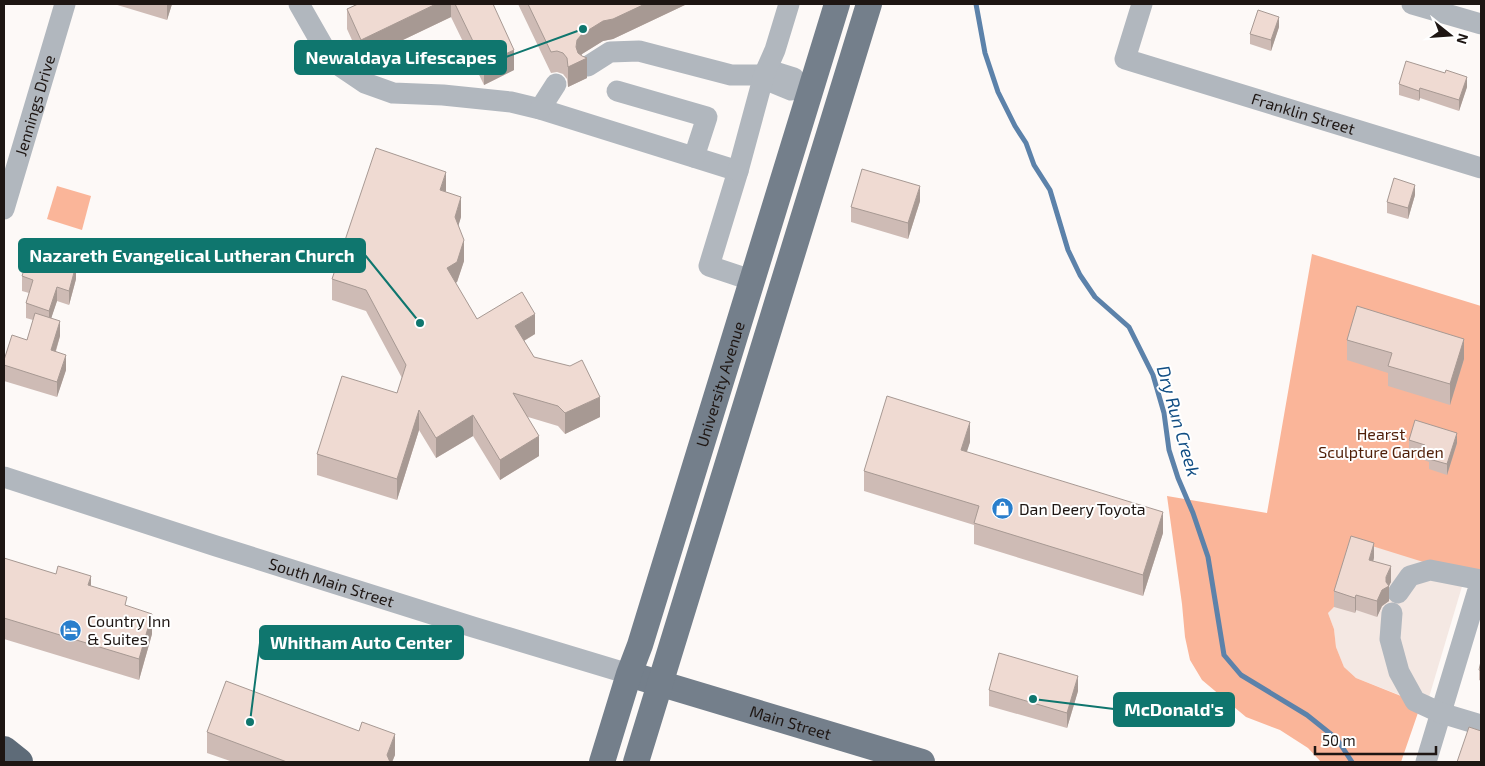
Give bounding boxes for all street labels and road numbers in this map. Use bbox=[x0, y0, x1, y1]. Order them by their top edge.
street label: Jennings Drive bbox=[10, 53, 58, 158]
street label: Franklin Street bbox=[1249, 88, 1357, 138]
street label: University Avenue bbox=[691, 319, 748, 449]
street label: South Main Street bbox=[267, 553, 397, 611]
street label: Main Street bbox=[748, 701, 834, 743]

